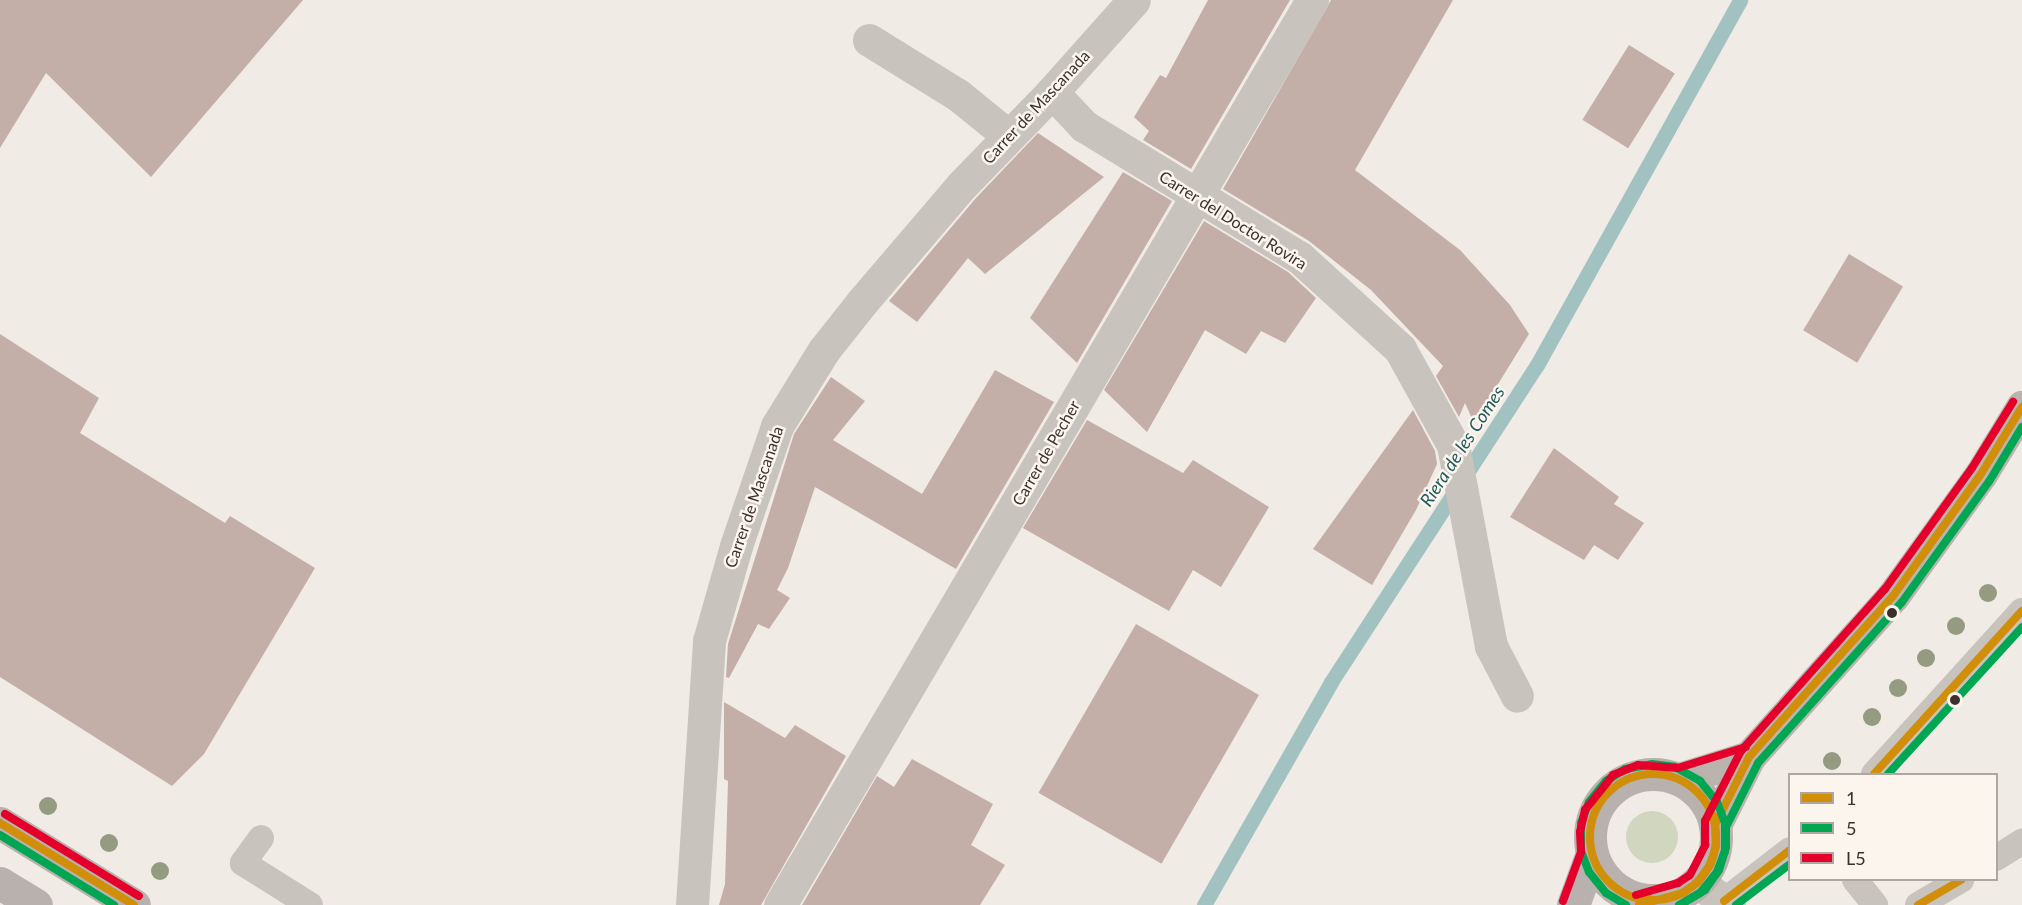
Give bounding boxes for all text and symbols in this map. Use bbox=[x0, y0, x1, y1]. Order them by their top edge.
street label: Carrer de Mascanada bbox=[978, 46, 1094, 168]
street label: Carrer del Doctor Rovira bbox=[1155, 167, 1311, 273]
water label: Riera de les Comes bbox=[1415, 382, 1509, 510]
street label: Carrer de Pecher bbox=[1008, 397, 1084, 509]
street label: Carrer de Mascanada bbox=[721, 424, 787, 570]
unlabelled marker bbox=[1886, 607, 1898, 619]
unlabelled marker bbox=[1949, 694, 1961, 706]
legend bbox=[1788, 773, 1998, 881]
text: 1 bbox=[1846, 787, 1856, 809]
text: 5 bbox=[1846, 817, 1856, 839]
text: L5 bbox=[1846, 847, 1866, 869]

